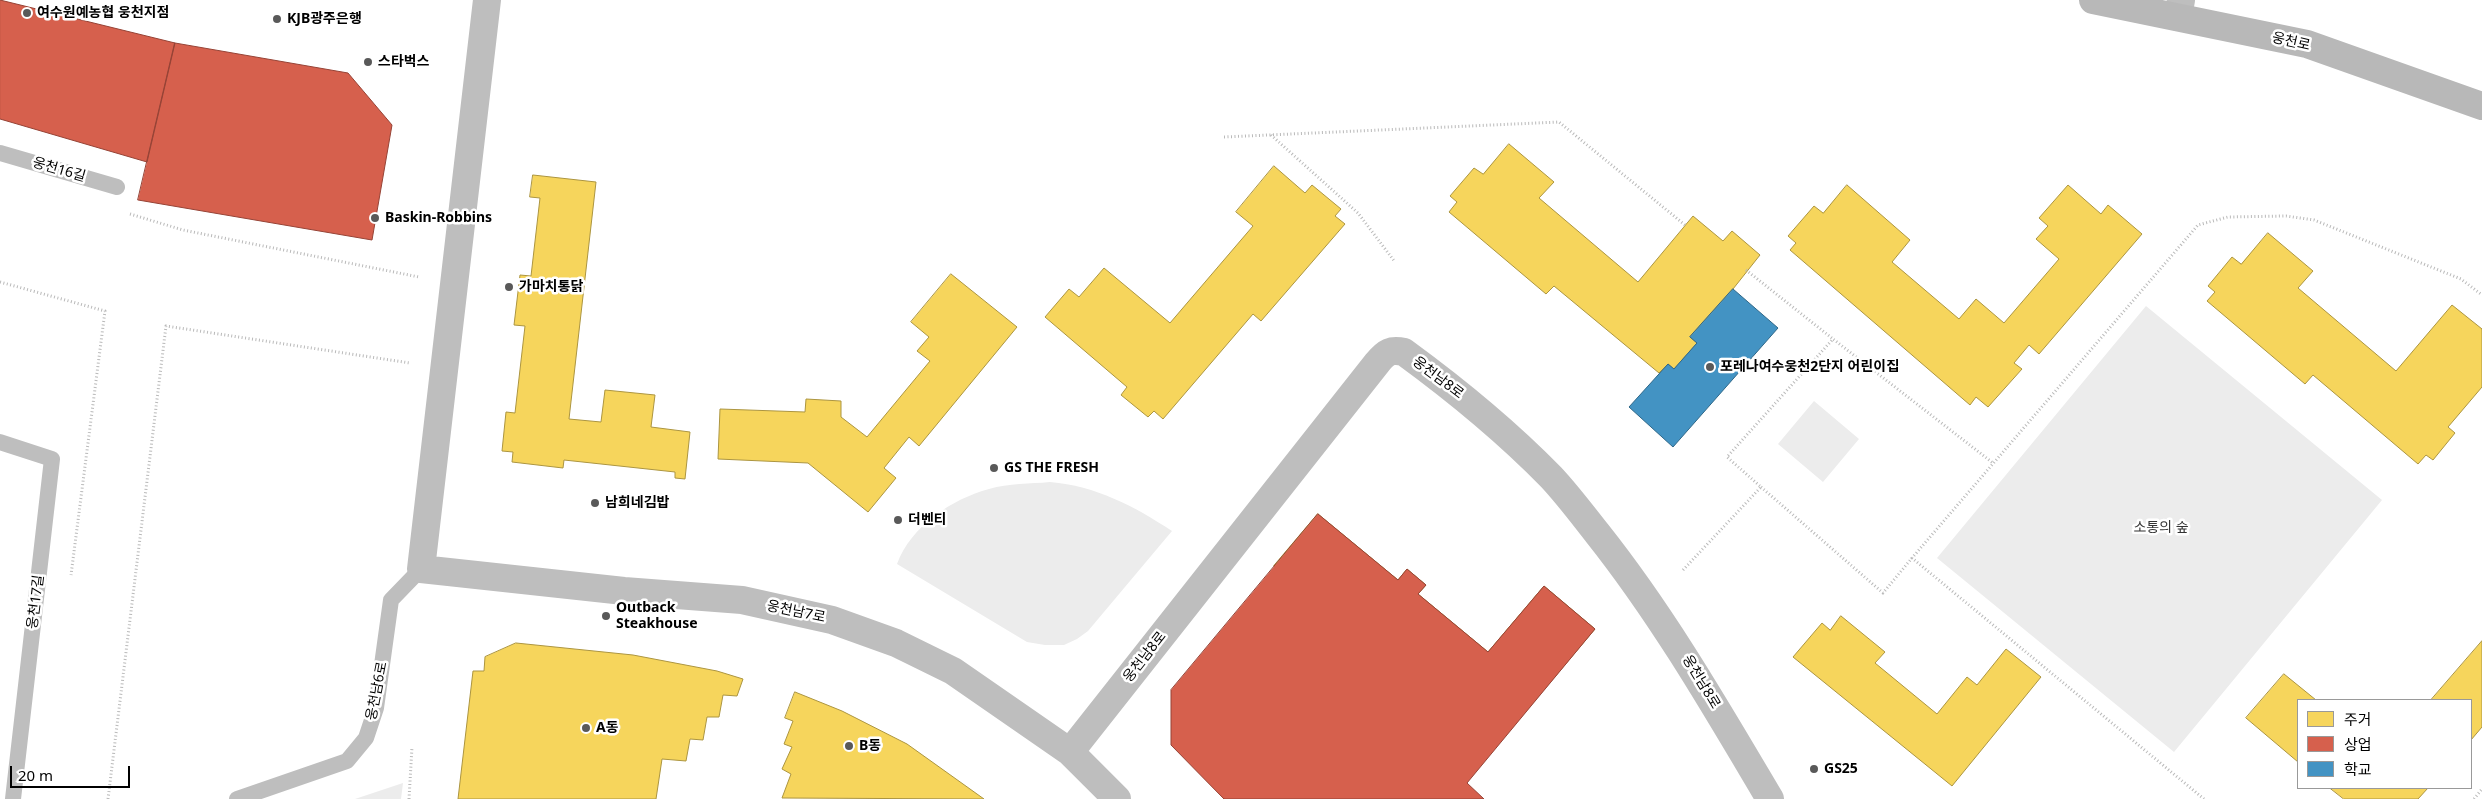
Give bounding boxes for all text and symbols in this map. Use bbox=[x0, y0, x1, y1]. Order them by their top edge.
place label: 여수원예농협 웅천지점 bbox=[37, 5, 169, 21]
marker: 여수원예농협 웅천지점 bbox=[21, 7, 33, 19]
place label: KJB광주은행 bbox=[287, 11, 362, 27]
marker: KJB광주은행 bbox=[271, 13, 283, 25]
street label: 웅천로 bbox=[2270, 29, 2312, 55]
place label: 스타벅스 bbox=[378, 54, 430, 70]
marker: 스타벅스 bbox=[362, 56, 374, 68]
street label: 웅천16길 bbox=[30, 154, 88, 186]
place label: Baskin-Robbins bbox=[385, 210, 492, 226]
marker: Baskin-Robbins bbox=[369, 212, 381, 224]
place label: 가마치통닭 bbox=[519, 279, 583, 295]
marker: 가마치통닭 bbox=[503, 281, 515, 293]
street label: 웅천남8로 bbox=[1409, 353, 1467, 403]
place label: 포레나여수웅천2단지 어린이집 bbox=[1720, 359, 1899, 375]
marker: 포레나여수웅천2단지 어린이집 bbox=[1704, 361, 1716, 373]
place label: GS THE FRESH bbox=[1004, 460, 1099, 476]
marker: GS THE FRESH bbox=[988, 462, 1000, 474]
place label: 남희네김밥 bbox=[605, 495, 669, 511]
marker: 남희네김밥 bbox=[589, 497, 601, 509]
place label: 더벤티 bbox=[908, 512, 947, 528]
marker: 더벤티 bbox=[892, 514, 904, 526]
park label: 소통의 숲 bbox=[2133, 520, 2189, 536]
street label: 웅천17길 bbox=[24, 574, 48, 630]
street label: 웅천남7로 bbox=[765, 598, 827, 626]
place label: Outback Steakhouse bbox=[616, 600, 698, 632]
marker: Outback Steakhouse bbox=[600, 610, 612, 622]
street label: 웅천남8로 bbox=[1120, 628, 1170, 686]
street label: 웅천남8로 bbox=[1678, 652, 1724, 712]
street label: 웅천남6로 bbox=[363, 660, 391, 722]
legend bbox=[2297, 699, 2472, 789]
text: 주거 bbox=[2344, 709, 2372, 729]
place label: A동 bbox=[596, 720, 619, 736]
marker: A동 bbox=[580, 722, 592, 734]
text: 상업 bbox=[2344, 734, 2372, 754]
place label: B동 bbox=[859, 738, 881, 754]
marker: B동 bbox=[843, 740, 855, 752]
scale bar bbox=[12, 756, 132, 788]
text: 학교 bbox=[2344, 759, 2372, 779]
place label: GS25 bbox=[1824, 761, 1858, 777]
marker: GS25 bbox=[1808, 763, 1820, 775]
text: 20 m bbox=[18, 765, 53, 785]

